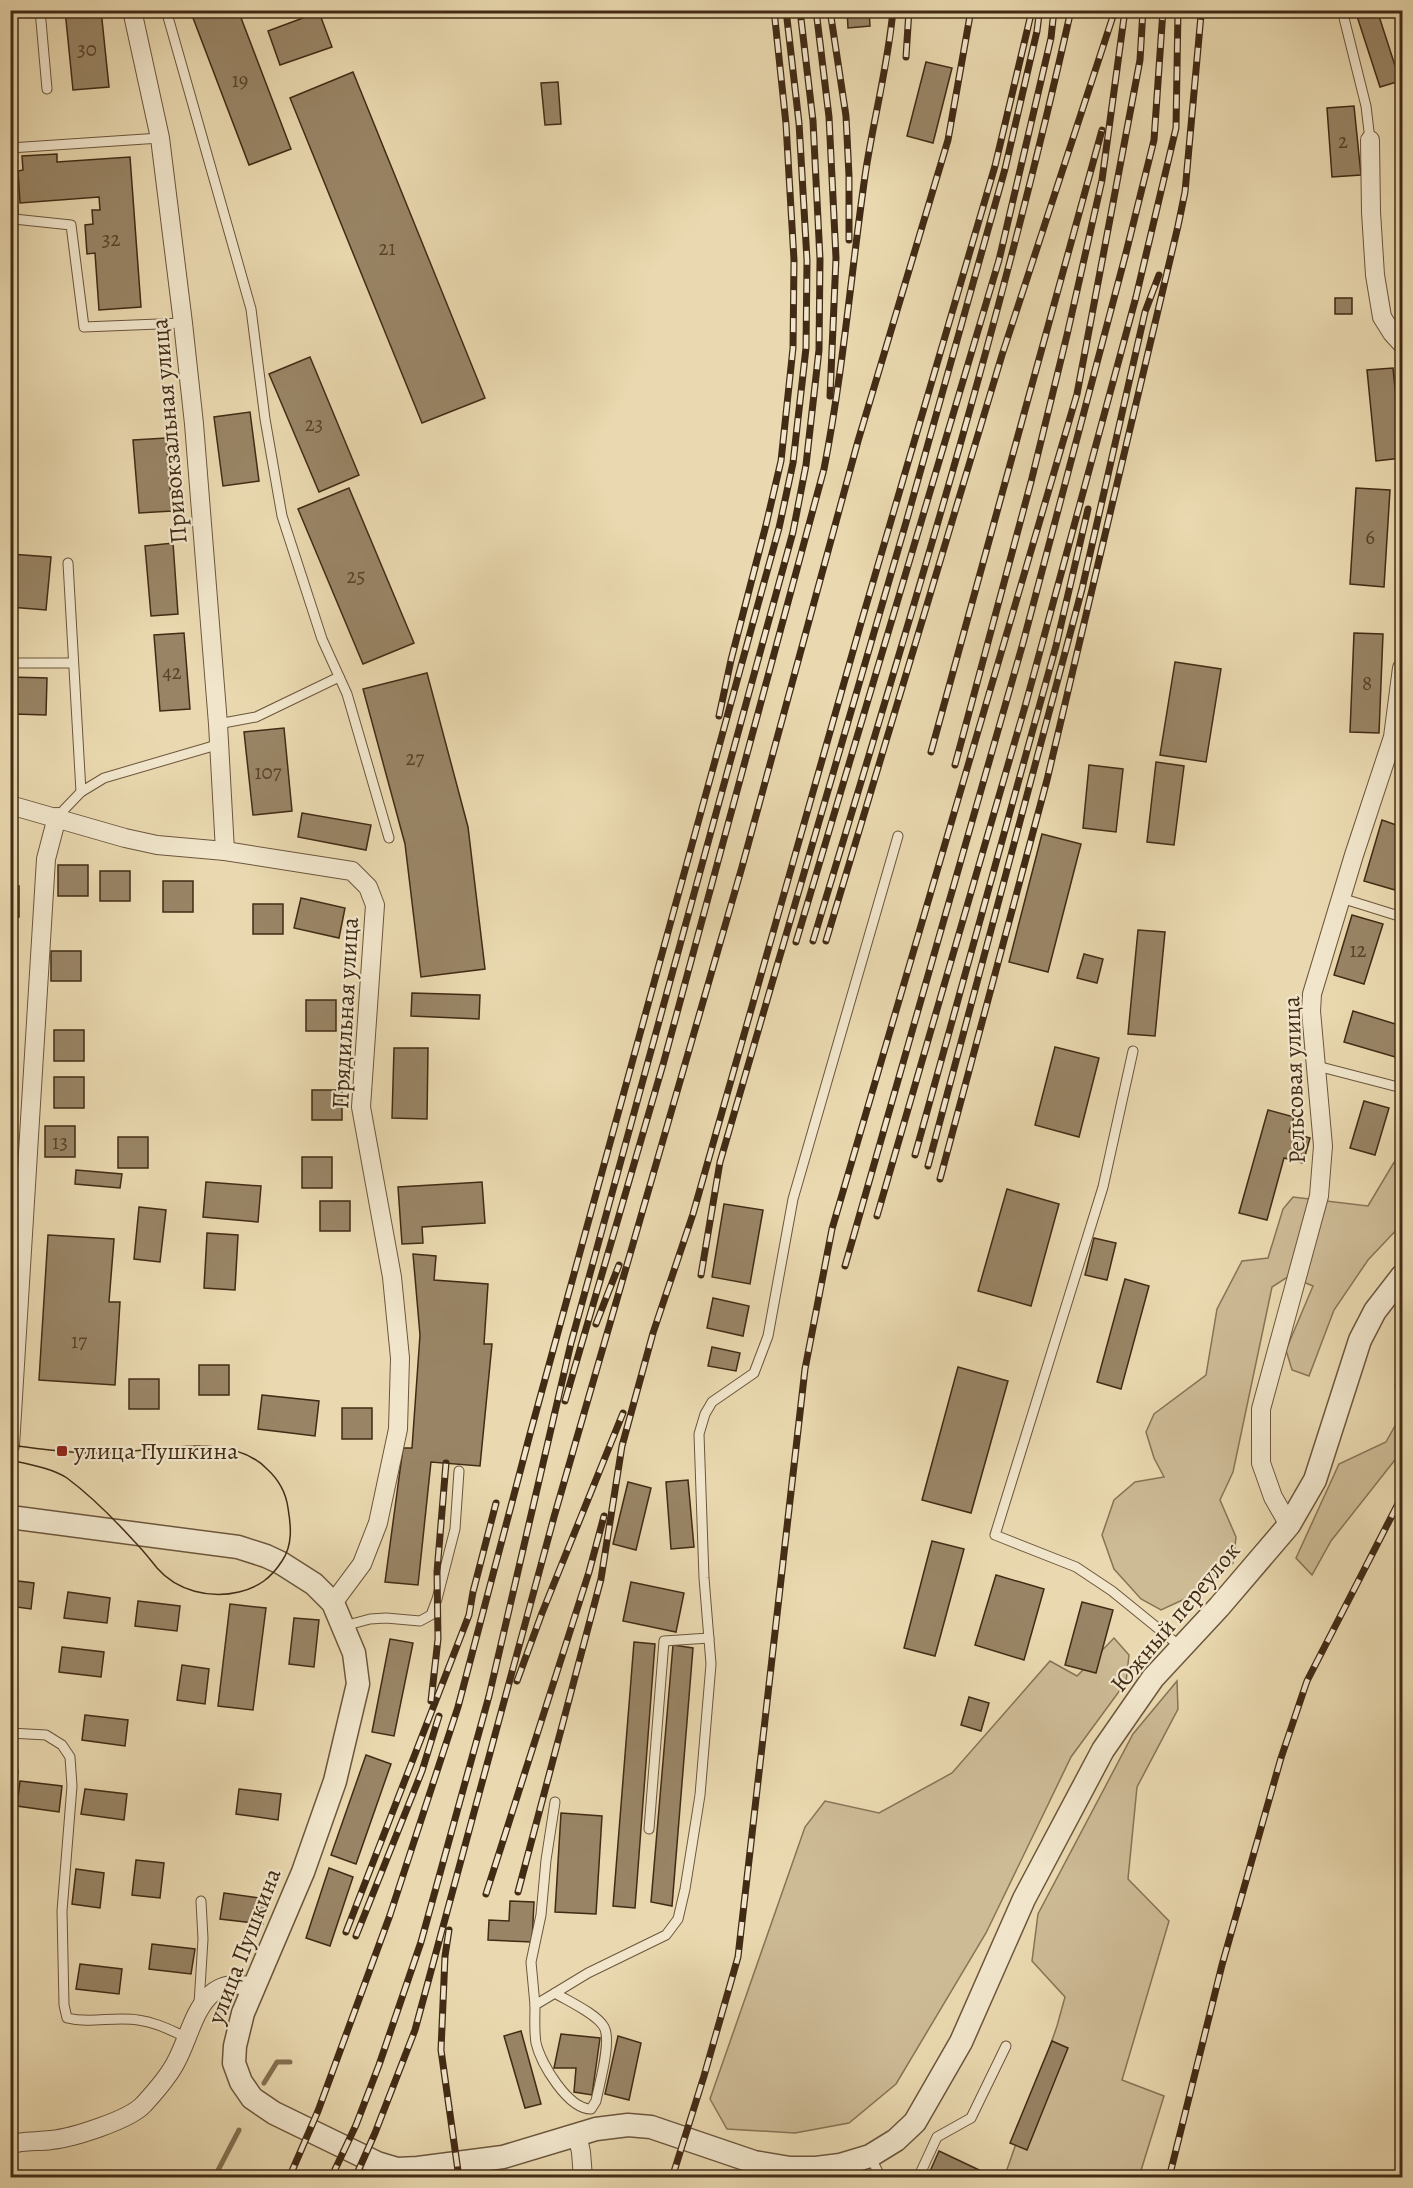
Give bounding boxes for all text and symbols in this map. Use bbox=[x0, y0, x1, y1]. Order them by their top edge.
house number: 30 bbox=[77, 35, 97, 63]
house number: 19 bbox=[232, 66, 248, 94]
house number: 2 bbox=[1338, 127, 1348, 155]
house number: 32 bbox=[102, 225, 120, 253]
house number: 21 bbox=[378, 234, 396, 262]
street label: Привокзальная улица bbox=[143, 317, 195, 545]
house number: 23 bbox=[305, 410, 323, 438]
house number: 6 bbox=[1365, 523, 1375, 551]
house number: 25 bbox=[346, 562, 366, 590]
house number: 42 bbox=[162, 658, 182, 686]
house number: 8 bbox=[1362, 669, 1372, 697]
house number: 27 bbox=[406, 744, 425, 772]
house number: 107 bbox=[254, 758, 282, 786]
street label: Прядильная улица bbox=[324, 916, 366, 1110]
house number: 12 bbox=[1349, 936, 1367, 964]
street label: Рельсовая улица bbox=[1275, 996, 1313, 1164]
house number: 13 bbox=[52, 1128, 68, 1156]
house number: 17 bbox=[71, 1327, 87, 1355]
place label: улица Пушкина bbox=[73, 1435, 238, 1467]
marker: улица Пушкина bbox=[55, 1444, 69, 1458]
street label: Южный переулок bbox=[1103, 1535, 1247, 1699]
street label: улица Пушкина bbox=[199, 1864, 288, 2029]

